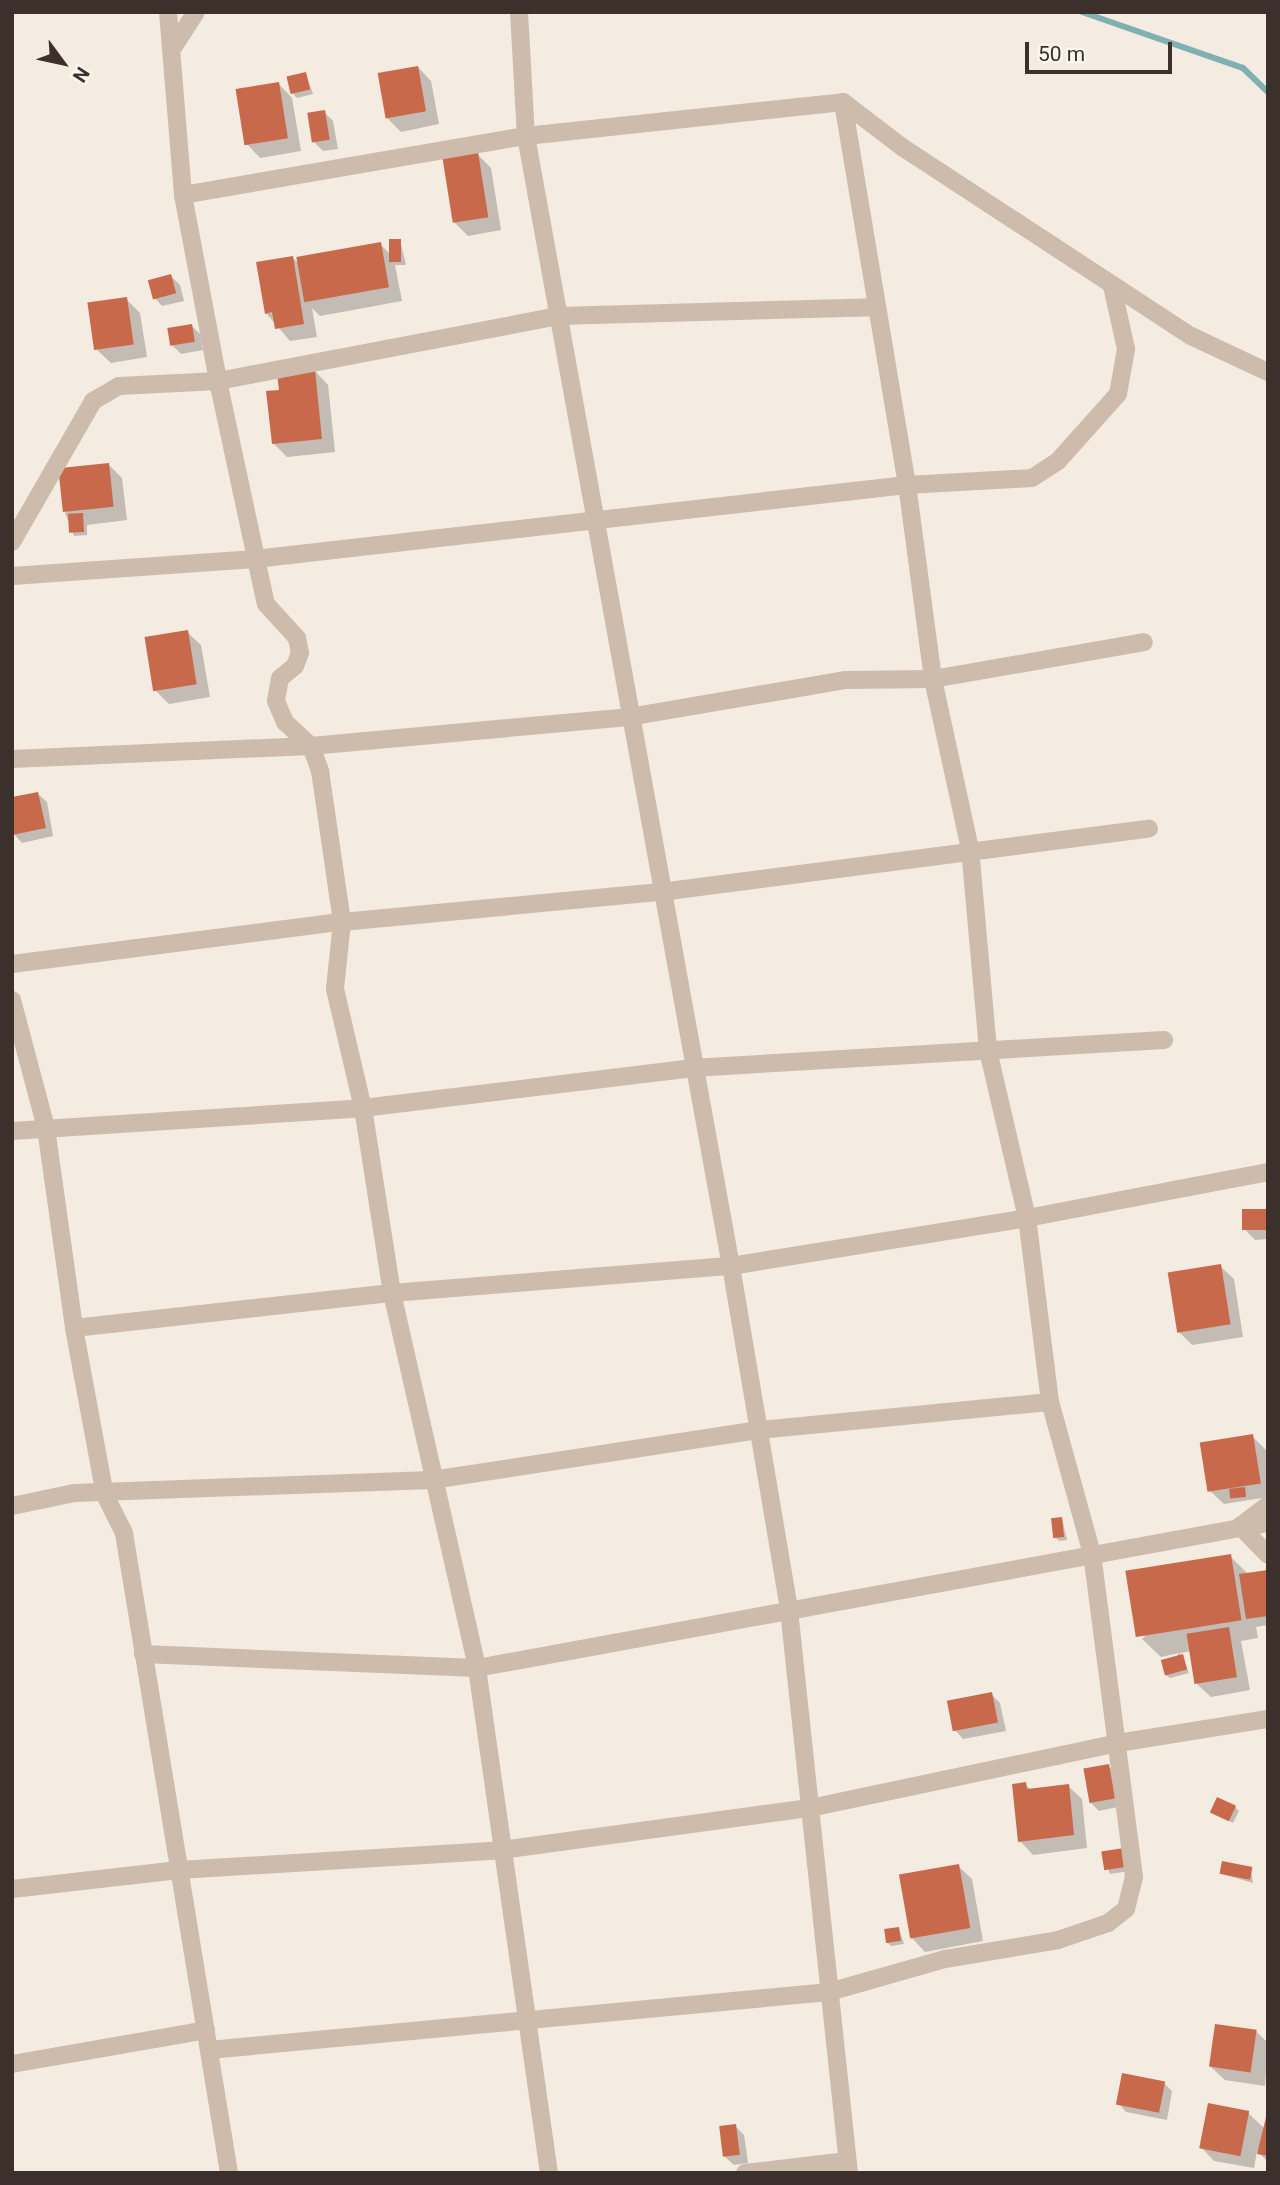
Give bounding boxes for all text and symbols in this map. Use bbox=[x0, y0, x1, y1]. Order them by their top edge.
north arrow bbox=[28, 28, 98, 98]
scale bar bbox=[1028, 28, 1175, 72]
text: 50 m bbox=[1038, 42, 1085, 66]
text: N bbox=[68, 63, 94, 87]

